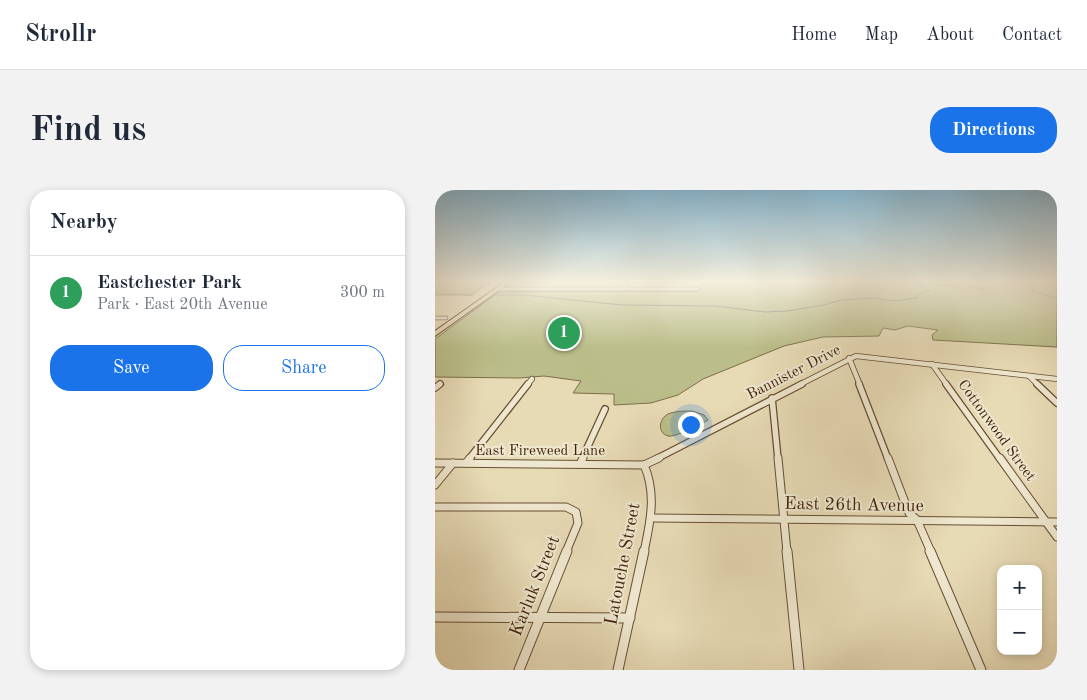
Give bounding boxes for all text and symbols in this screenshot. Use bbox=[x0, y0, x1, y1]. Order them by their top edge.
text: Strollr bbox=[25, 23, 96, 47]
text: Home bbox=[791, 26, 837, 44]
text: Map bbox=[865, 26, 898, 44]
text: About bbox=[926, 26, 974, 44]
text: Contact bbox=[1002, 26, 1062, 44]
button: Directions bbox=[930, 107, 1057, 153]
text: Find us bbox=[30, 113, 146, 148]
text: Nearby bbox=[50, 212, 118, 233]
text: Eastchester Park bbox=[97, 274, 242, 293]
text: 1 bbox=[61, 285, 71, 301]
text: 300 m bbox=[340, 285, 385, 301]
text: Park · East 20th Avenue bbox=[97, 297, 268, 313]
pin: 1 bbox=[548, 314, 580, 352]
street label: Bannister Drive bbox=[745, 343, 843, 403]
button: Save bbox=[50, 345, 213, 391]
button: Share bbox=[223, 345, 385, 391]
street label: Cottonwood Street bbox=[954, 378, 1038, 484]
your location bbox=[678, 412, 704, 438]
street label: East Fireweed Lane bbox=[475, 444, 605, 459]
street label: East 26th Avenue bbox=[784, 495, 924, 515]
street label: Latouche Street bbox=[602, 501, 644, 627]
street label: Karluk Street bbox=[507, 533, 563, 639]
map controls bbox=[997, 565, 1042, 655]
button: + bbox=[997, 565, 1042, 610]
button: − bbox=[997, 610, 1042, 655]

